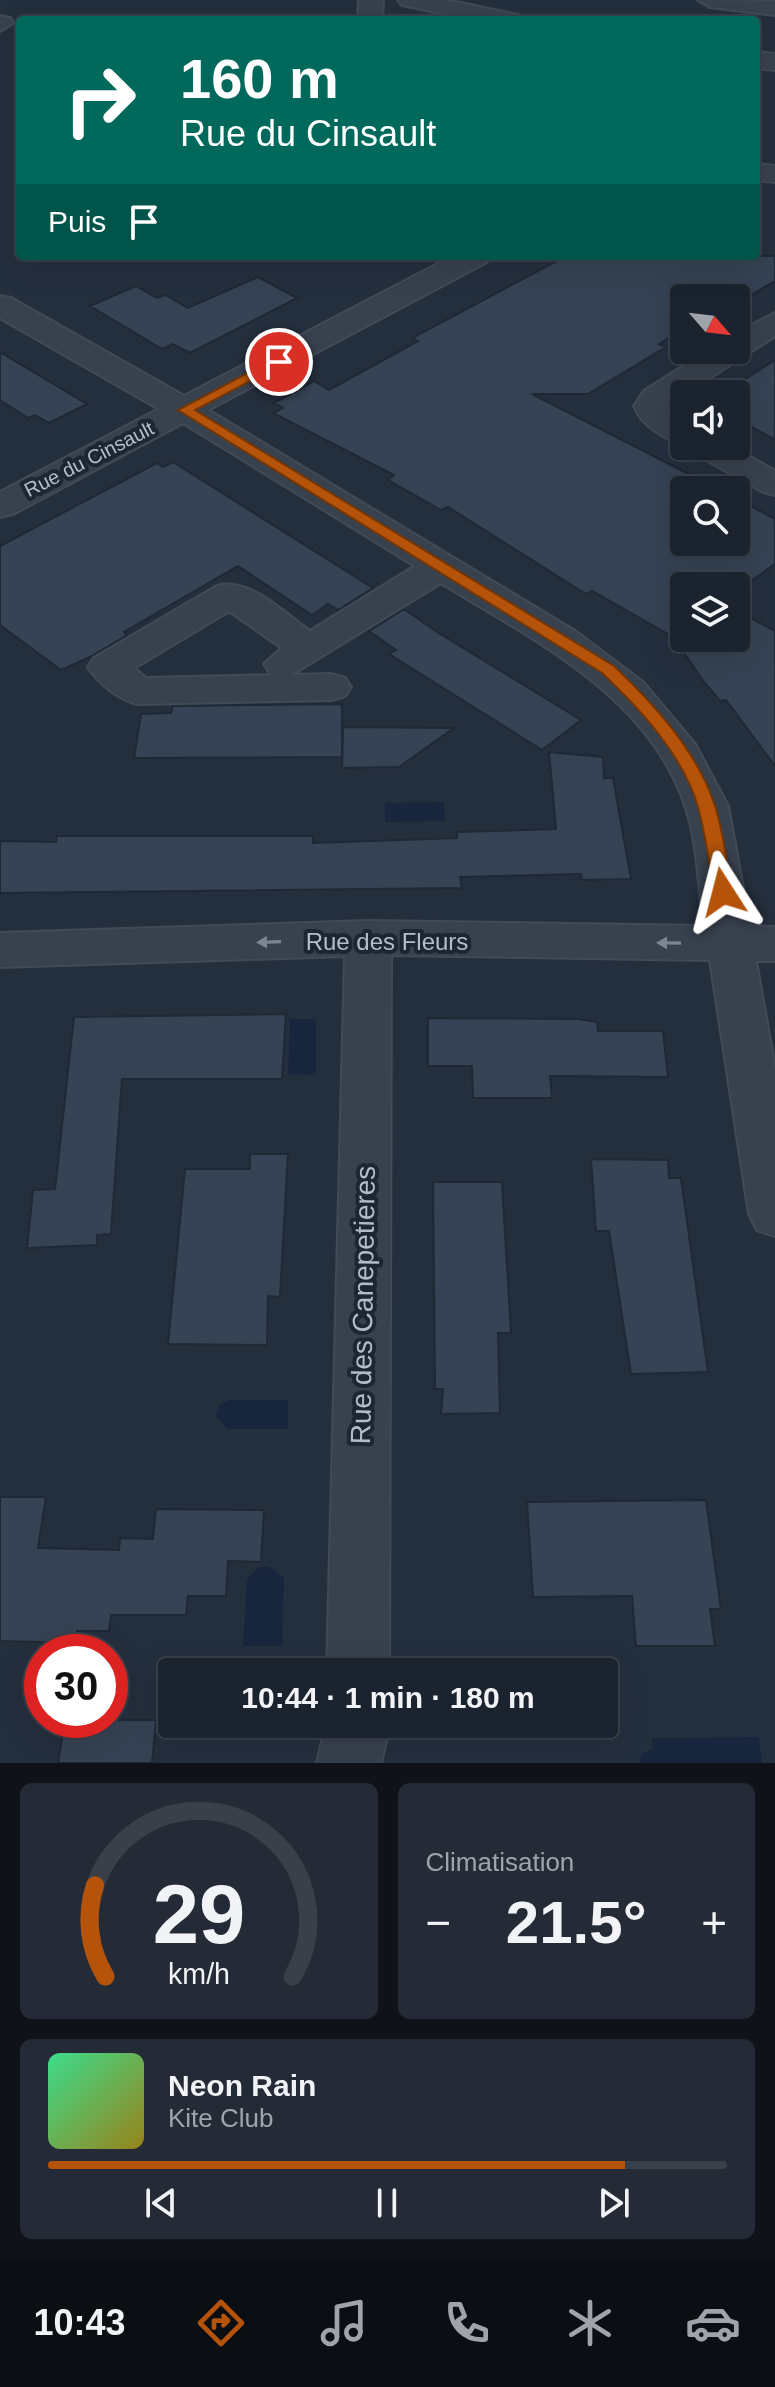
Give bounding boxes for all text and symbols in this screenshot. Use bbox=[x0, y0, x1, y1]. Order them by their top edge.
text: 160 m bbox=[180, 47, 339, 110]
icon: right bbox=[48, 48, 152, 152]
text: Rue du Cinsault bbox=[180, 113, 436, 154]
icon: arrive bbox=[122, 200, 166, 244]
text: Puis bbox=[48, 205, 106, 238]
north arrow bbox=[670, 284, 750, 364]
map controls bbox=[670, 284, 750, 652]
pin bbox=[245, 328, 313, 396]
icon: arrive bbox=[257, 340, 301, 384]
button: sound bbox=[670, 380, 750, 460]
street label: Rue du Cinsault bbox=[21, 417, 158, 501]
button: search bbox=[670, 476, 750, 556]
button: layers bbox=[670, 572, 750, 652]
position arrow bbox=[681, 850, 765, 934]
street label: Rue des Fleurs bbox=[306, 928, 468, 955]
one-way arrow bbox=[256, 935, 281, 948]
one-way arrow bbox=[656, 937, 681, 950]
street label: Rue des Canepetieres bbox=[345, 1165, 381, 1445]
speed limit sign: 30 bbox=[24, 1634, 128, 1738]
text: 10:44 · 1 min · 180 m bbox=[241, 1681, 535, 1714]
text: Climatisation bbox=[426, 1847, 574, 1877]
text: 29 bbox=[152, 1868, 245, 1961]
text: 21.5° bbox=[506, 1889, 647, 1956]
text: − bbox=[426, 1898, 451, 1947]
text: + bbox=[701, 1898, 727, 1947]
text: km/h bbox=[168, 1958, 230, 1990]
text: Neon Rain bbox=[168, 2069, 316, 2102]
text: Kite Club bbox=[168, 2103, 274, 2133]
icon: previous bbox=[139, 2181, 183, 2225]
icon: pause bbox=[365, 2181, 409, 2225]
icon: next bbox=[592, 2181, 636, 2225]
icon: directions bbox=[193, 2295, 249, 2351]
icon: music bbox=[316, 2295, 372, 2351]
icon: phone bbox=[439, 2295, 495, 2351]
icon: climate bbox=[562, 2295, 618, 2351]
icon: car bbox=[685, 2295, 741, 2351]
text: 10:43 bbox=[34, 2302, 126, 2343]

